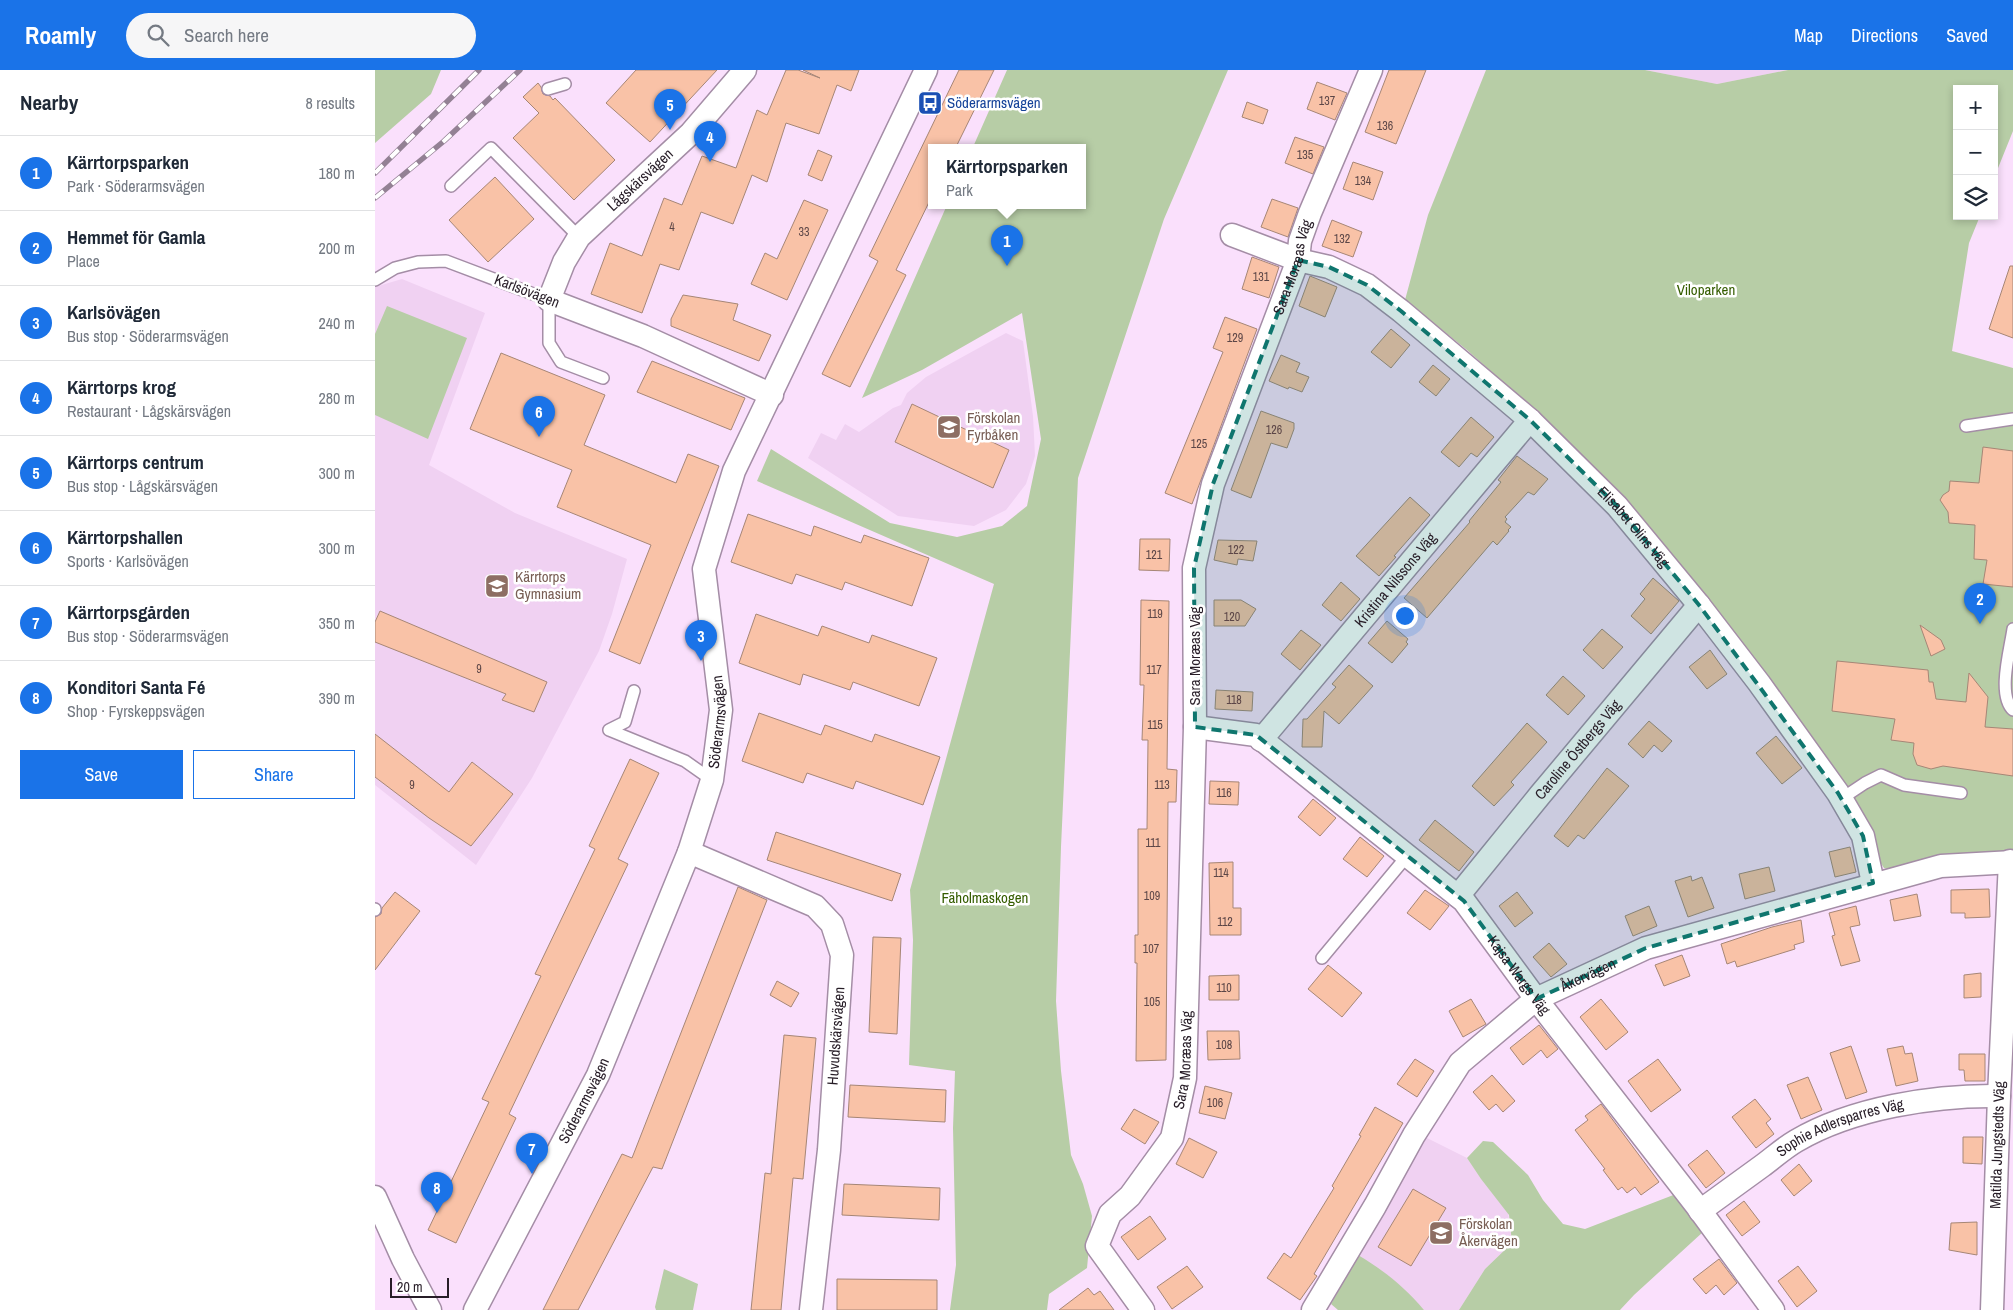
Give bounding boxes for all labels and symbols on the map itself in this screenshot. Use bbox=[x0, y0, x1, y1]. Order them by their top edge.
pin: 5 bbox=[654, 89, 686, 130]
bus stop icon: Söderarmsvägen bbox=[917, 90, 943, 116]
place label: Söderarmsvägen bbox=[947, 92, 1041, 113]
house number: 137 bbox=[1319, 93, 1336, 109]
house number: 136 bbox=[1377, 118, 1393, 134]
pin: 4 bbox=[694, 121, 726, 162]
street label: Lågskärsvägen bbox=[602, 144, 677, 216]
house number: 135 bbox=[1297, 147, 1314, 163]
house number: 134 bbox=[1355, 173, 1372, 189]
street label: Sara Moræas Väg bbox=[1267, 216, 1317, 317]
house number: 4 bbox=[669, 219, 675, 235]
house number: 33 bbox=[799, 224, 809, 240]
pin: 1 bbox=[991, 225, 1023, 266]
house number: 132 bbox=[1334, 231, 1350, 247]
street label: Karlsövägen bbox=[491, 268, 563, 313]
house number: 131 bbox=[1253, 269, 1270, 285]
park label: Viloparken bbox=[1677, 279, 1735, 300]
house number: 129 bbox=[1227, 330, 1243, 346]
pin: 6 bbox=[523, 396, 555, 437]
place label: Förskolan Fyrbåken bbox=[967, 407, 1020, 445]
school or university icon: Förskolan Fyrbåken bbox=[936, 414, 962, 440]
house number: 126 bbox=[1266, 422, 1282, 438]
house number: 125 bbox=[1191, 436, 1208, 452]
street label: Elisabet Olins Väg bbox=[1593, 481, 1675, 572]
street label: Kristina Nilssons Väg bbox=[1349, 528, 1441, 631]
house number: 122 bbox=[1228, 542, 1244, 558]
house number: 121 bbox=[1146, 547, 1163, 563]
place label: Kärrtorps Gymnasium bbox=[515, 566, 581, 604]
school or university icon: Kärrtorps Gymnasium bbox=[484, 573, 510, 599]
pin: 2 bbox=[1964, 583, 1996, 624]
your location bbox=[1392, 603, 1418, 629]
house number: 119 bbox=[1147, 606, 1163, 622]
street label: Sara Moræas Väg bbox=[1184, 606, 1205, 705]
house number: 120 bbox=[1224, 609, 1240, 625]
pin: 3 bbox=[685, 620, 717, 661]
house number: 9 bbox=[476, 661, 482, 677]
house number: 117 bbox=[1146, 662, 1162, 678]
street label: Söderarmsvägen bbox=[703, 674, 731, 770]
house number: 118 bbox=[1226, 692, 1242, 708]
street label: Caroline Östbergs Väg bbox=[1529, 695, 1625, 804]
house number: 115 bbox=[1147, 717, 1163, 733]
house number: 9 bbox=[409, 777, 415, 793]
house number: 113 bbox=[1154, 777, 1170, 793]
house number: 116 bbox=[1216, 785, 1232, 801]
house number: 111 bbox=[1146, 835, 1161, 851]
house number: 114 bbox=[1213, 865, 1229, 881]
park label: Fäholmaskogen bbox=[942, 887, 1028, 908]
house number: 109 bbox=[1144, 888, 1160, 904]
house number: 112 bbox=[1217, 914, 1233, 930]
street label: Kajsa Wargs Väg bbox=[1483, 931, 1556, 1019]
house number: 107 bbox=[1143, 941, 1160, 957]
street label: Åkervägen bbox=[1556, 953, 1619, 997]
house number: 110 bbox=[1216, 980, 1232, 996]
street label: Huvudskärsvägen bbox=[822, 986, 849, 1086]
house number: 105 bbox=[1144, 994, 1161, 1010]
street label: Sara Moræas Väg bbox=[1168, 1010, 1197, 1111]
house number: 108 bbox=[1216, 1037, 1232, 1053]
street label: Söderarmsvägen bbox=[553, 1055, 614, 1147]
street label: Matilda Jungstedts Väg bbox=[1984, 1081, 2010, 1209]
street label: Sophie Adlersparres Väg bbox=[1771, 1093, 1905, 1161]
house number: 106 bbox=[1207, 1095, 1223, 1111]
pin: 7 bbox=[516, 1133, 548, 1174]
pin: 8 bbox=[421, 1172, 453, 1213]
place label: Förskolan Åkervägen bbox=[1458, 1213, 1518, 1251]
school or university icon: Förskolan Åkervägen bbox=[1428, 1220, 1454, 1246]
scale bar bbox=[390, 1275, 449, 1298]

